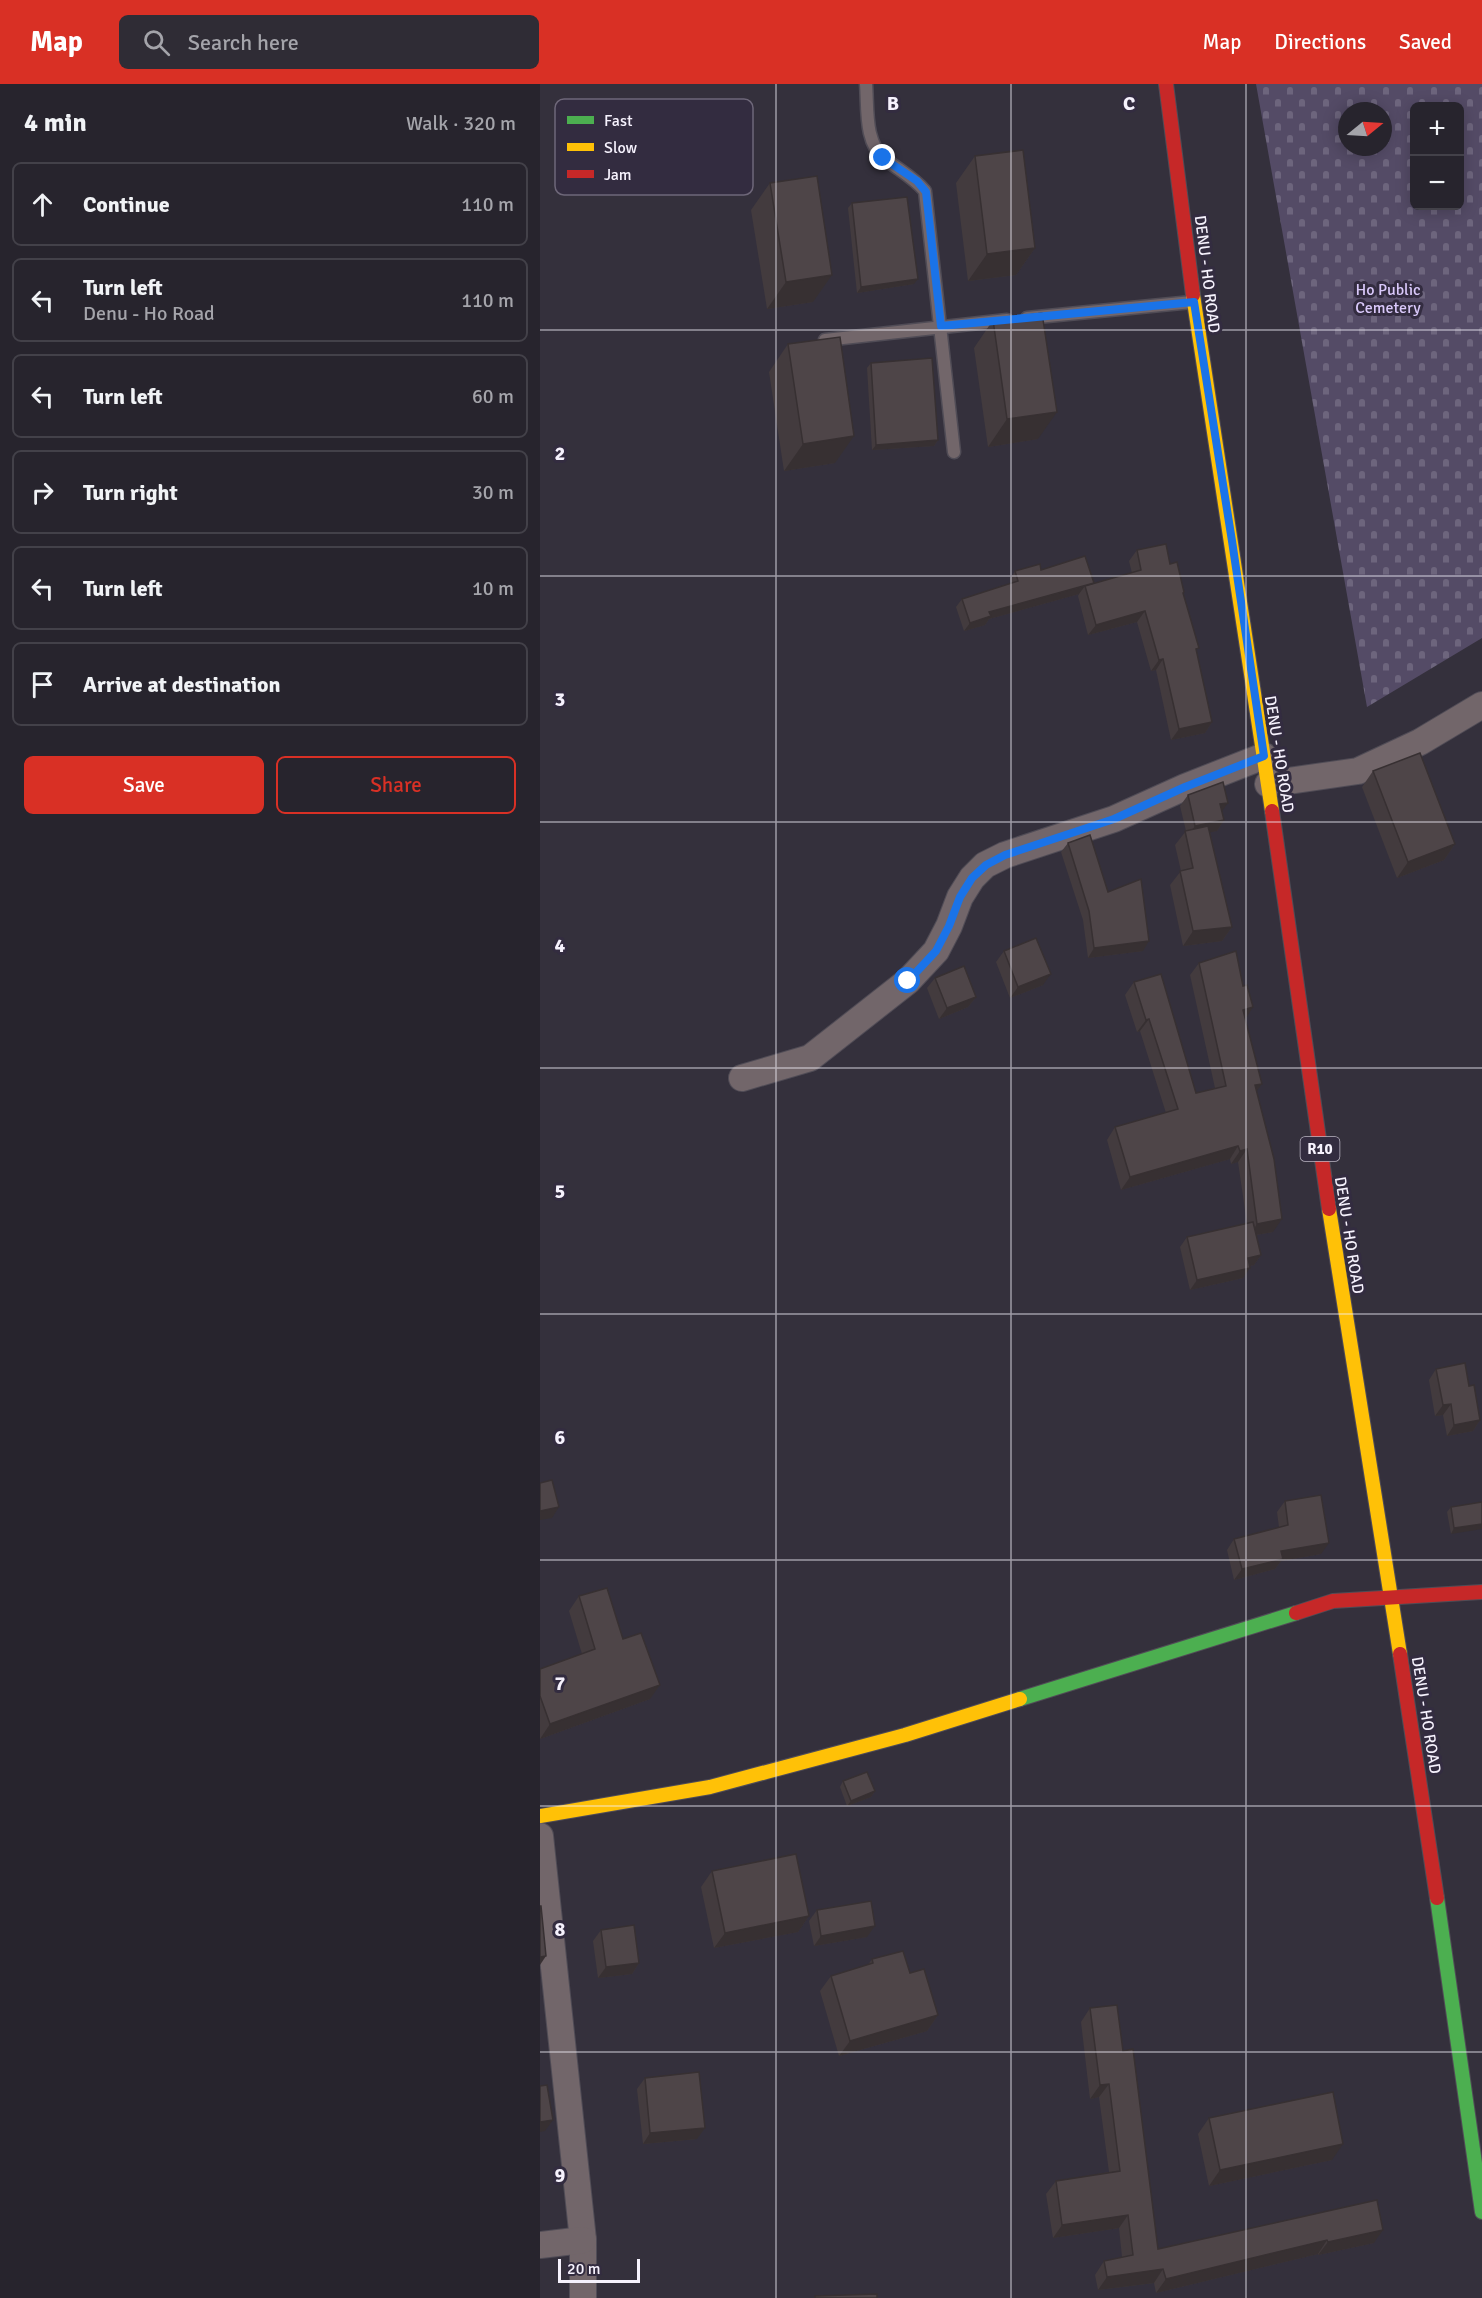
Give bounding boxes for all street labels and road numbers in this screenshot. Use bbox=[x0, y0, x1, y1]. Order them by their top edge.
street label: DENU - HO ROAD bbox=[1190, 214, 1224, 334]
street label: DENU - HO ROAD bbox=[1260, 694, 1298, 814]
road number: R10 bbox=[1300, 1137, 1340, 1161]
street label: DENU - HO ROAD bbox=[1330, 1175, 1368, 1295]
street label: DENU - HO ROAD bbox=[1407, 1655, 1445, 1775]

